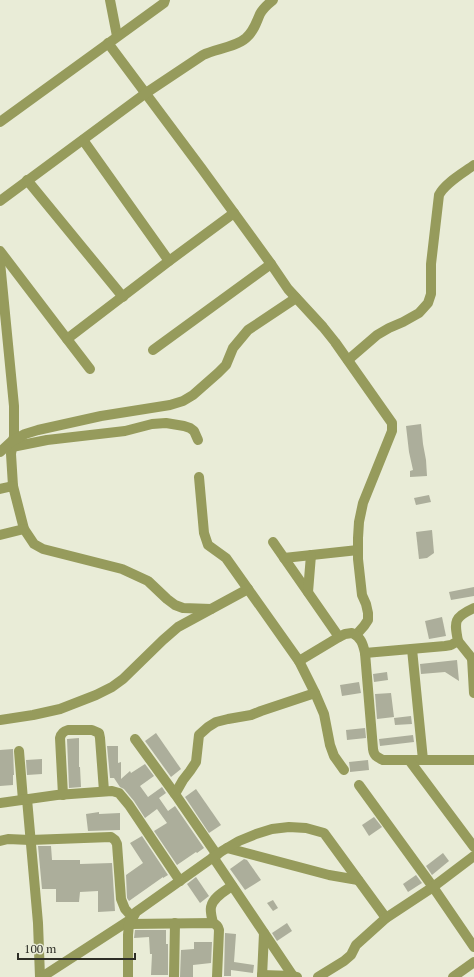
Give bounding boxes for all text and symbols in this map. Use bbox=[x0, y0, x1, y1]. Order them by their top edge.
scale bar bbox=[18, 935, 135, 961]
text: 100 m bbox=[24, 941, 57, 956]

